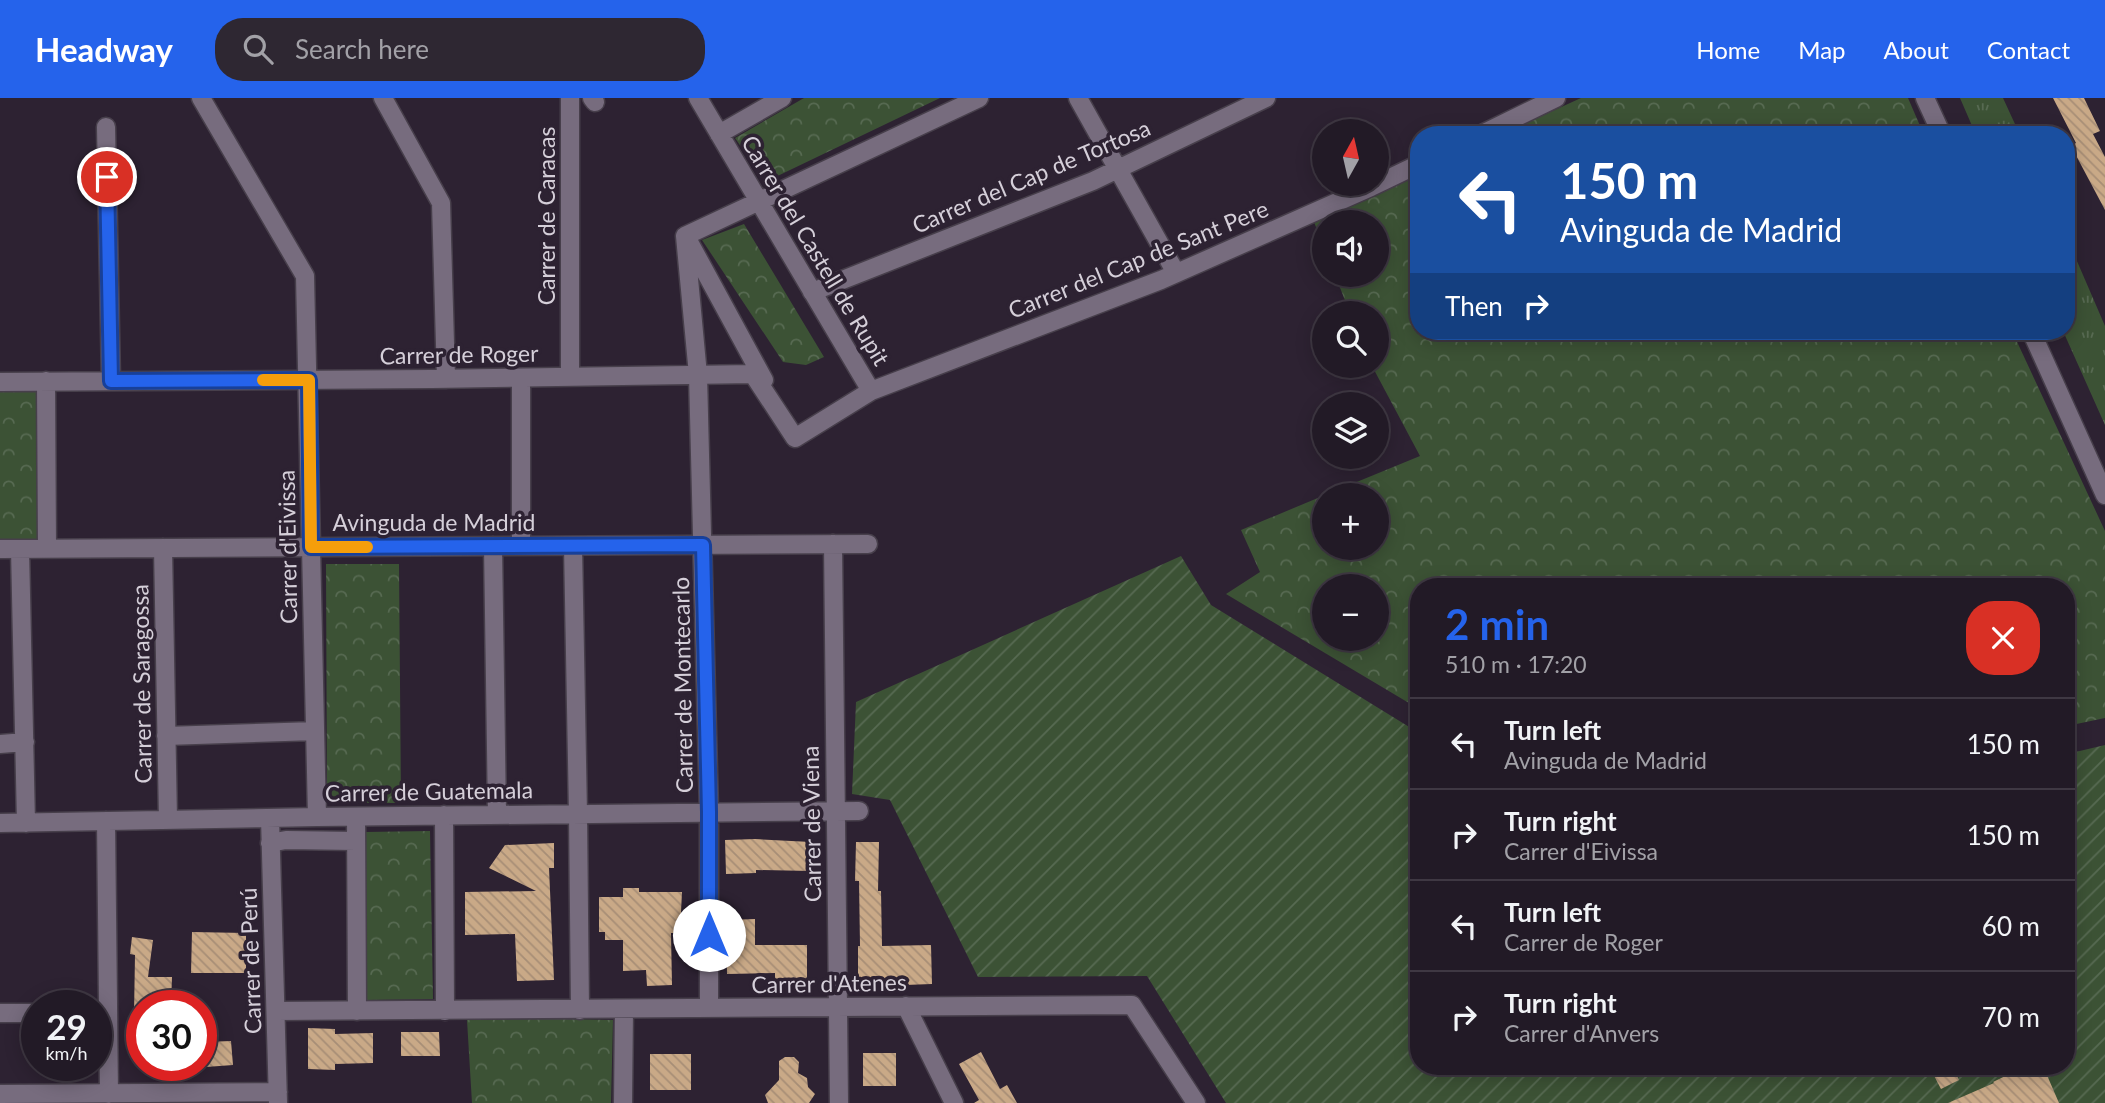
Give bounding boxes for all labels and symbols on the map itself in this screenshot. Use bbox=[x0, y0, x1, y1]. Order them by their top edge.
street label: Carrer del Cap de Tortosa bbox=[908, 113, 1154, 239]
north arrow bbox=[1312, 119, 1390, 196]
street label: Carrer de Caracas bbox=[532, 127, 560, 305]
street label: Carrer del Castell de Rupit bbox=[736, 130, 896, 371]
pin bbox=[77, 147, 137, 207]
street label: Carrer del Cap de Sant Pere bbox=[1004, 194, 1272, 324]
street label: Carrer de Roger bbox=[379, 339, 539, 369]
street label: Carrer d'Eivissa bbox=[272, 470, 302, 624]
street label: Avinguda de Madrid bbox=[333, 508, 535, 536]
street label: Carrer de Montecarlo bbox=[666, 577, 698, 793]
street label: Carrer de Saragossa bbox=[125, 584, 157, 784]
street label: Carrer de Viena bbox=[796, 745, 826, 903]
street label: Carrer de Guatemala bbox=[325, 775, 533, 807]
street label: Carrer de Perú bbox=[233, 887, 267, 1035]
position arrow bbox=[672, 898, 746, 972]
street label: Carrer d'Atenes bbox=[751, 968, 907, 998]
speed limit sign: 30 bbox=[126, 990, 217, 1081]

